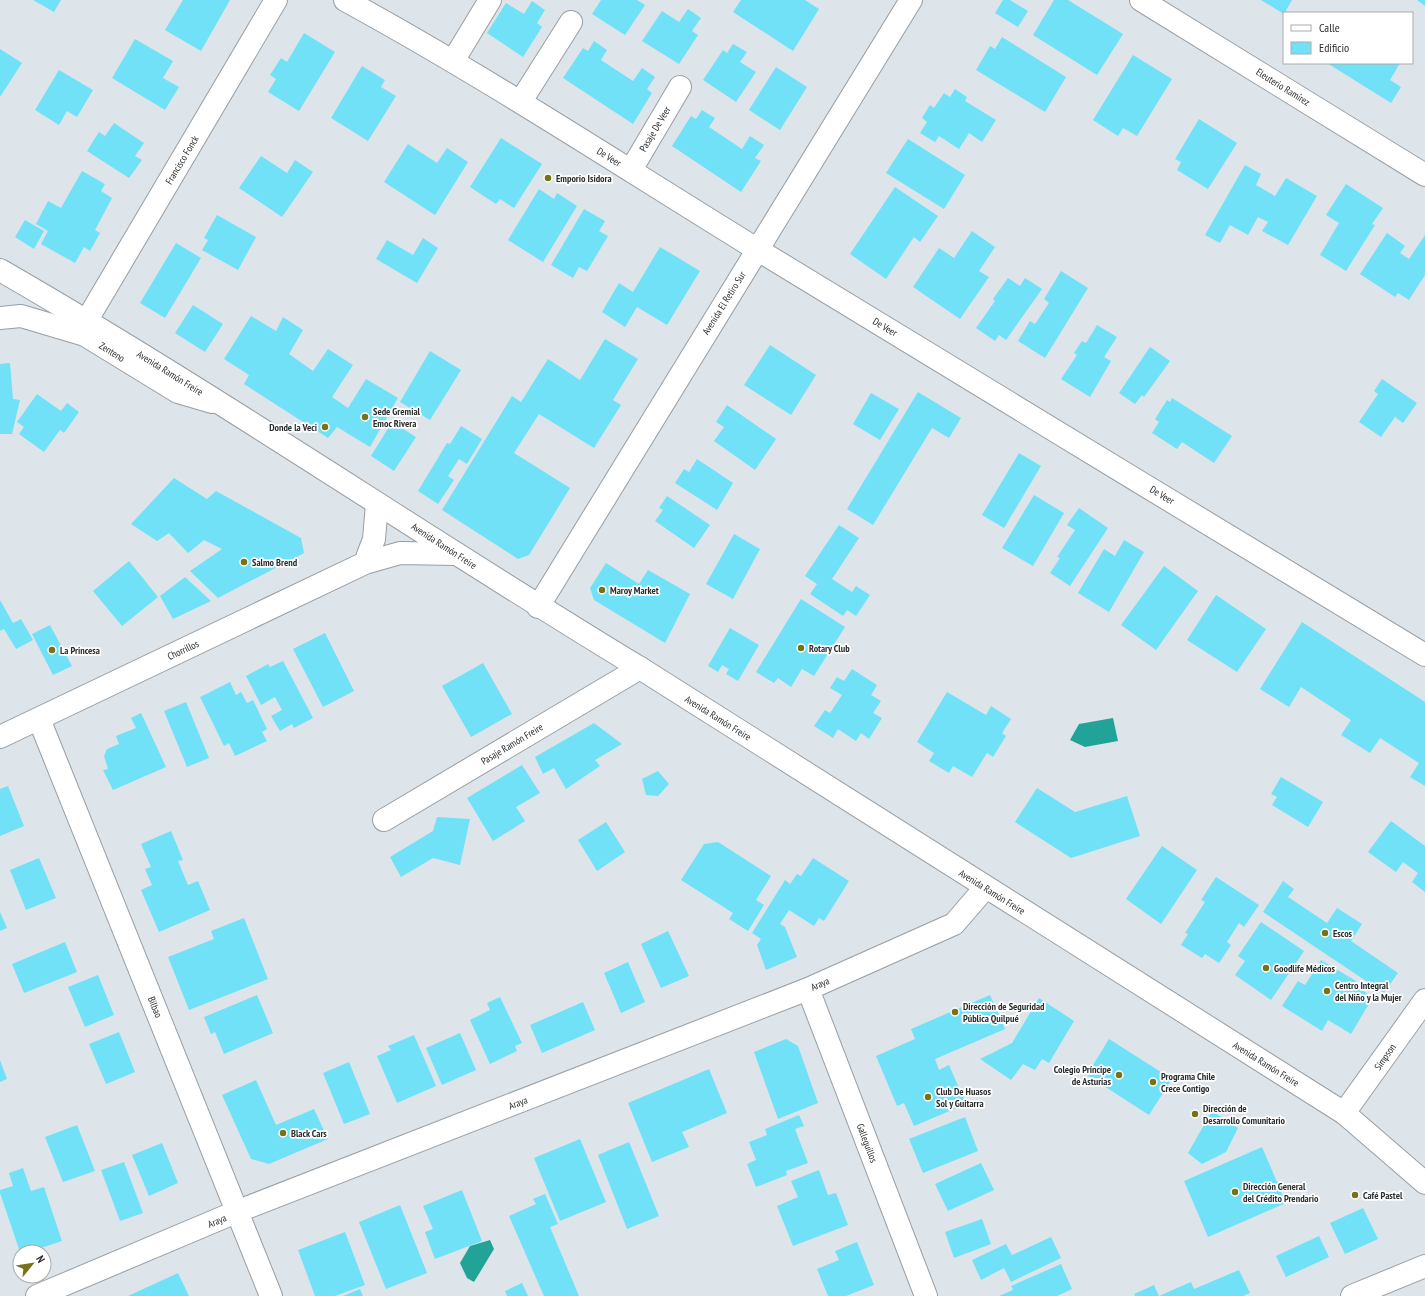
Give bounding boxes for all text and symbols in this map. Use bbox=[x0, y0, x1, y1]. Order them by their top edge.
legend bbox=[1283, 12, 1413, 64]
text: Calle bbox=[1319, 20, 1340, 35]
text: Edificio bbox=[1319, 40, 1349, 55]
street label: Eleuterio Ramírez bbox=[1254, 65, 1313, 109]
street label: Pasaje De Veer bbox=[636, 104, 674, 154]
street label: Francisco Fonck bbox=[162, 133, 202, 187]
street label: De Veer bbox=[594, 145, 624, 170]
place label: Emporio Isidora bbox=[556, 172, 612, 185]
marker: Emporio Isidora bbox=[543, 173, 553, 183]
street label: Avenida El Retiro Sur bbox=[699, 269, 749, 337]
street label: De Veer bbox=[870, 315, 900, 339]
street label: Zenteno bbox=[97, 339, 127, 365]
street label: Avenida Ramón Freire bbox=[134, 347, 206, 399]
place label: Sede Gremial Emoc Rivera bbox=[373, 405, 421, 430]
marker: Sede Gremial Emoc Rivera bbox=[360, 412, 370, 422]
place label: Donde la Veci bbox=[269, 421, 317, 434]
marker: Donde la Veci bbox=[320, 422, 330, 432]
street label: De Veer bbox=[1147, 483, 1177, 507]
street label: Avenida Ramón Freire bbox=[409, 520, 479, 572]
place label: Salmo Brend bbox=[252, 556, 298, 569]
marker: Salmo Brend bbox=[239, 557, 249, 567]
place label: Maroy Market bbox=[610, 584, 659, 597]
marker: Maroy Market bbox=[597, 585, 607, 595]
street label: Chorrillos bbox=[165, 637, 201, 663]
place label: Rotary Club bbox=[809, 642, 850, 655]
marker: Rotary Club bbox=[796, 643, 806, 653]
place label: La Princesa bbox=[60, 644, 100, 657]
marker: La Princesa bbox=[47, 645, 57, 655]
street label: Avenida Ramón Freire bbox=[682, 692, 754, 744]
street label: Pasaje Ramón Freire bbox=[479, 720, 545, 768]
street label: Avenida Ramón Freire bbox=[956, 866, 1028, 918]
place label: Escos bbox=[1333, 927, 1353, 940]
marker: Escos bbox=[1320, 928, 1330, 938]
place label: Goodlife Médicos bbox=[1274, 962, 1335, 975]
marker: Goodlife Médicos bbox=[1261, 963, 1271, 973]
street label: Araya bbox=[809, 974, 831, 994]
place label: Centro Integral del Niño y la Mujer bbox=[1335, 979, 1402, 1004]
marker: Centro Integral del Niño y la Mujer bbox=[1322, 986, 1332, 996]
street label: Bilbao bbox=[145, 994, 165, 1020]
place label: Dirección de Seguridad Pública Quilpué bbox=[963, 1000, 1045, 1025]
marker: Dirección de Seguridad Pública Quilpué bbox=[950, 1007, 960, 1017]
street label: Avenida Ramón Freire bbox=[1230, 1038, 1302, 1090]
street label: Simpson bbox=[1371, 1041, 1399, 1073]
place label: Colegio Príncipe de Asturias bbox=[1054, 1063, 1111, 1088]
marker: Colegio Príncipe de Asturias bbox=[1114, 1070, 1124, 1080]
place label: Programa Chile Crece Contigo bbox=[1161, 1070, 1215, 1095]
marker: Programa Chile Crece Contigo bbox=[1148, 1077, 1158, 1087]
place label: Club De Huasos Sol y Guitarra bbox=[936, 1085, 991, 1110]
marker: Club De Huasos Sol y Guitarra bbox=[923, 1092, 933, 1102]
street label: Araya bbox=[507, 1093, 529, 1113]
place label: Dirección de Desarrollo Comunitario bbox=[1203, 1102, 1286, 1127]
marker: Dirección de Desarrollo Comunitario bbox=[1190, 1109, 1200, 1119]
street label: Galleguillos bbox=[854, 1122, 881, 1165]
place label: Black Cars bbox=[291, 1127, 327, 1140]
marker: Black Cars bbox=[278, 1128, 288, 1138]
place label: Dirección General del Crédito Prendario bbox=[1243, 1180, 1319, 1205]
marker: Dirección General del Crédito Prendario bbox=[1230, 1187, 1240, 1197]
place label: Café Pastel bbox=[1363, 1189, 1403, 1202]
marker: Café Pastel bbox=[1350, 1190, 1360, 1200]
street label: Araya bbox=[206, 1211, 228, 1231]
north arrow bbox=[12, 1244, 52, 1284]
text: N bbox=[33, 1253, 48, 1265]

